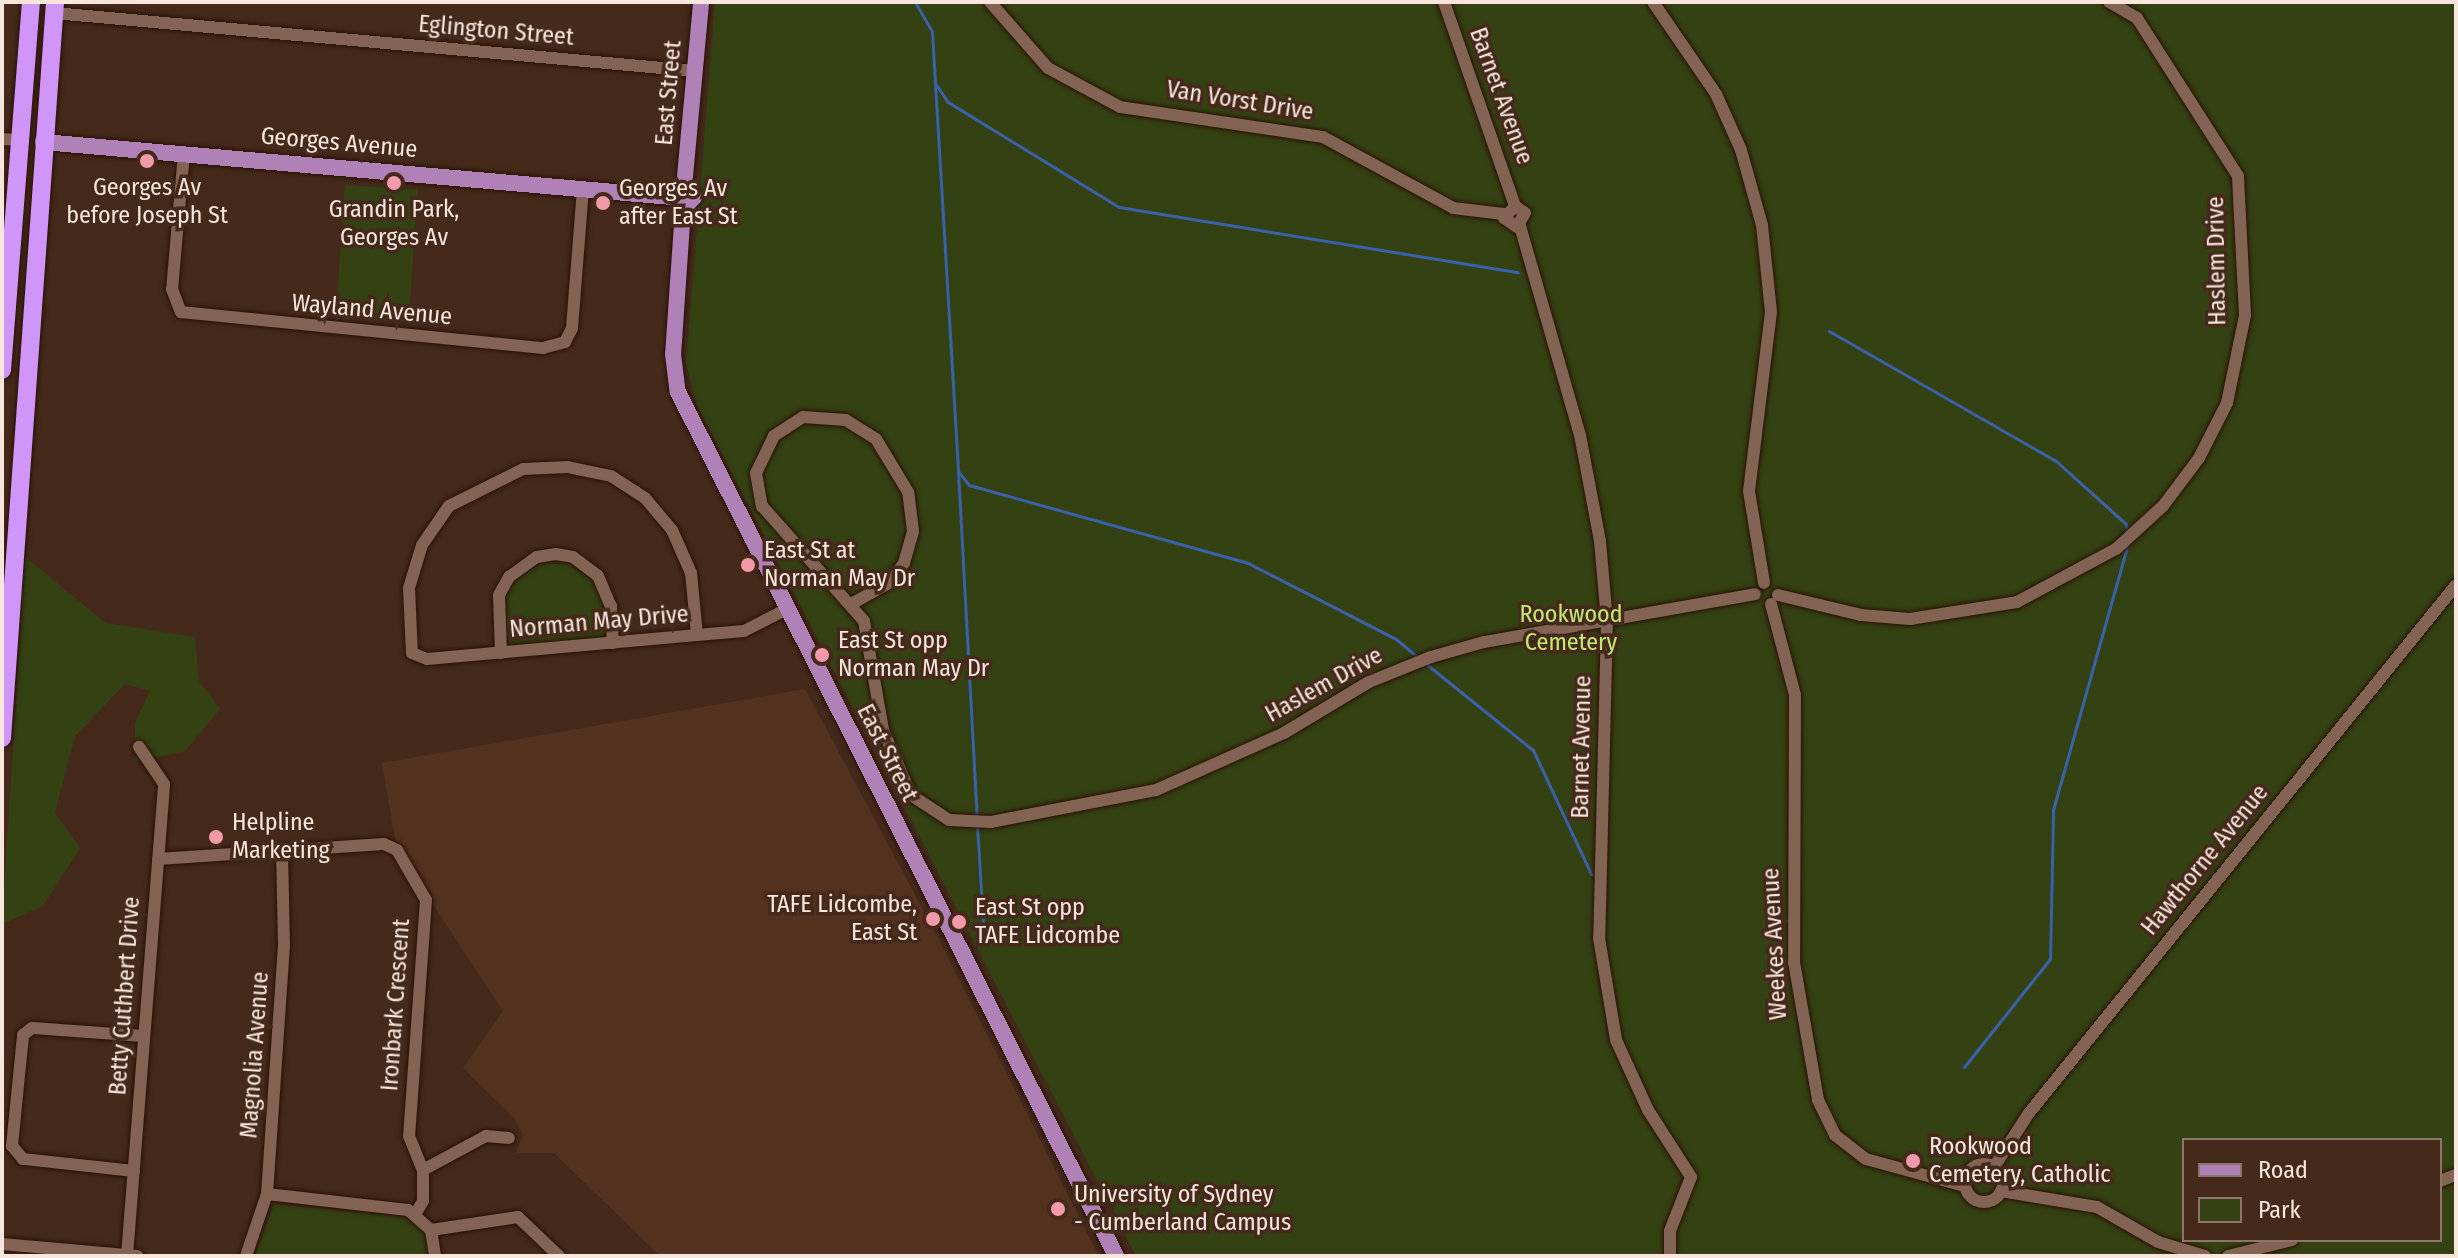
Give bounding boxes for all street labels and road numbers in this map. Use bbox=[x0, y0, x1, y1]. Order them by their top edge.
street label: Eglington Street bbox=[417, 10, 575, 52]
street label: Barnet Avenue bbox=[1463, 24, 1539, 168]
street label: East Street bbox=[650, 39, 688, 147]
street label: Van Vorst Drive bbox=[1165, 75, 1315, 127]
street label: Georges Avenue bbox=[260, 122, 418, 164]
street label: Haslem Drive bbox=[2201, 196, 2233, 326]
street label: Wayland Avenue bbox=[291, 289, 453, 331]
street label: Norman May Drive bbox=[508, 600, 690, 644]
street label: Haslem Drive bbox=[1260, 641, 1388, 729]
street label: Barnet Avenue bbox=[1566, 675, 1598, 819]
street label: East Street bbox=[850, 700, 924, 806]
street label: Hawthorne Avenue bbox=[2135, 779, 2275, 941]
street label: Weekes Avenue bbox=[1757, 867, 1793, 1021]
street label: Betty Cuthbert Drive bbox=[104, 896, 146, 1096]
street label: Ironbark Crescent bbox=[376, 918, 416, 1092]
street label: Magnolia Avenue bbox=[235, 971, 275, 1139]

